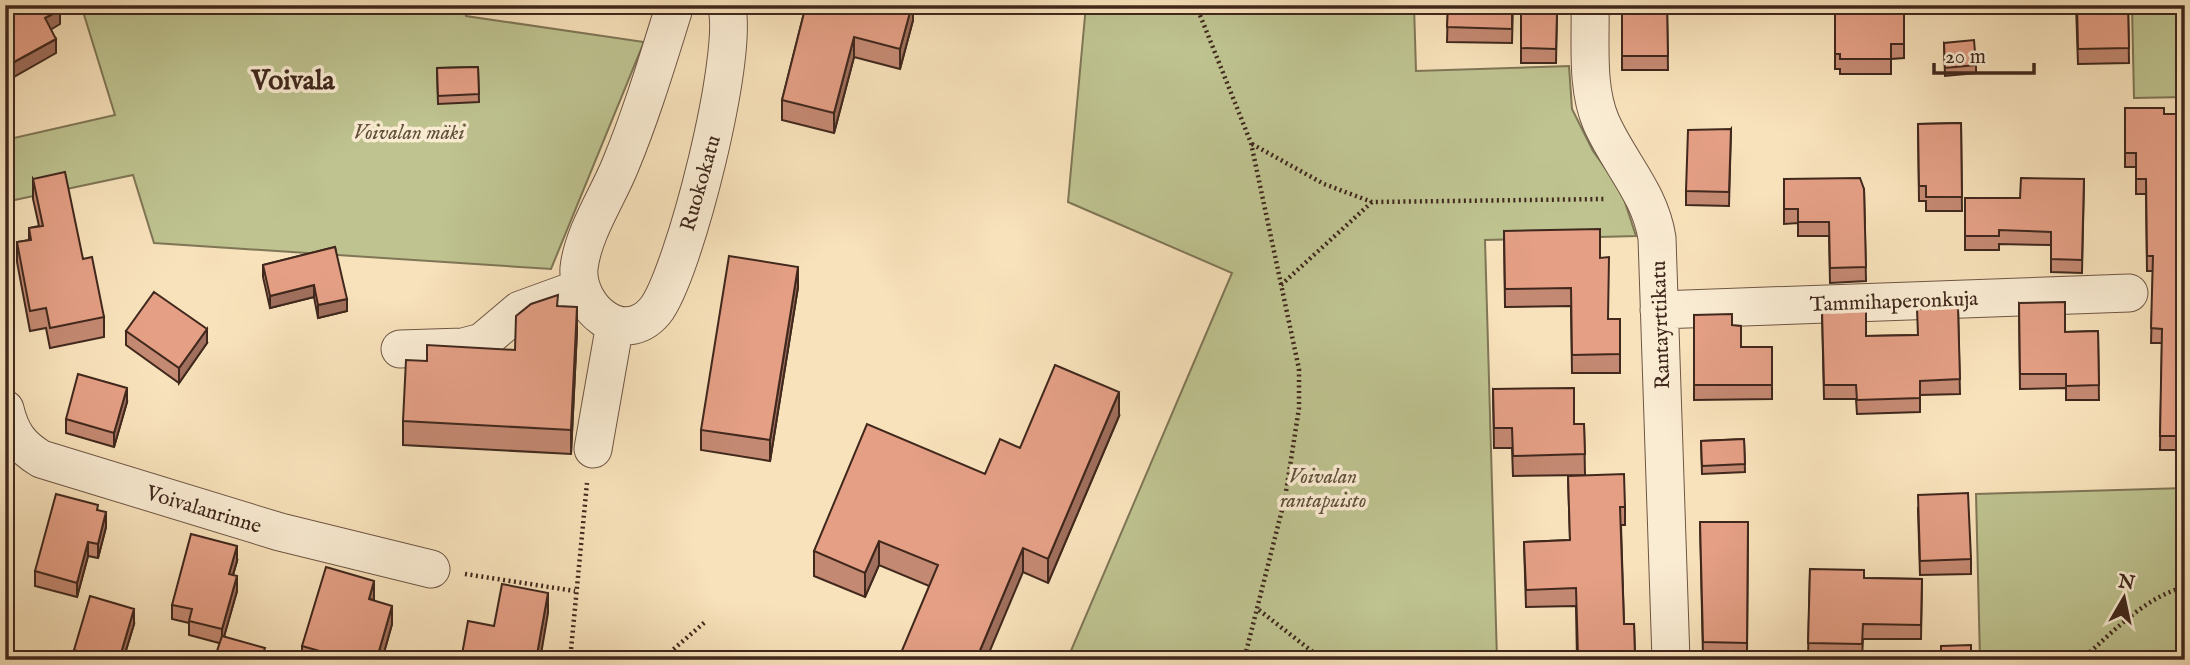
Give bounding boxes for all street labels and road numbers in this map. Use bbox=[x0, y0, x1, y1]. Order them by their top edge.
street label: Ruokokatu bbox=[675, 132, 728, 235]
street label: Rantayrttikatu bbox=[1646, 260, 1677, 390]
street label: Tammihaperonkuja bbox=[1809, 286, 1980, 319]
street label: Voivalanrinne bbox=[142, 480, 265, 541]

